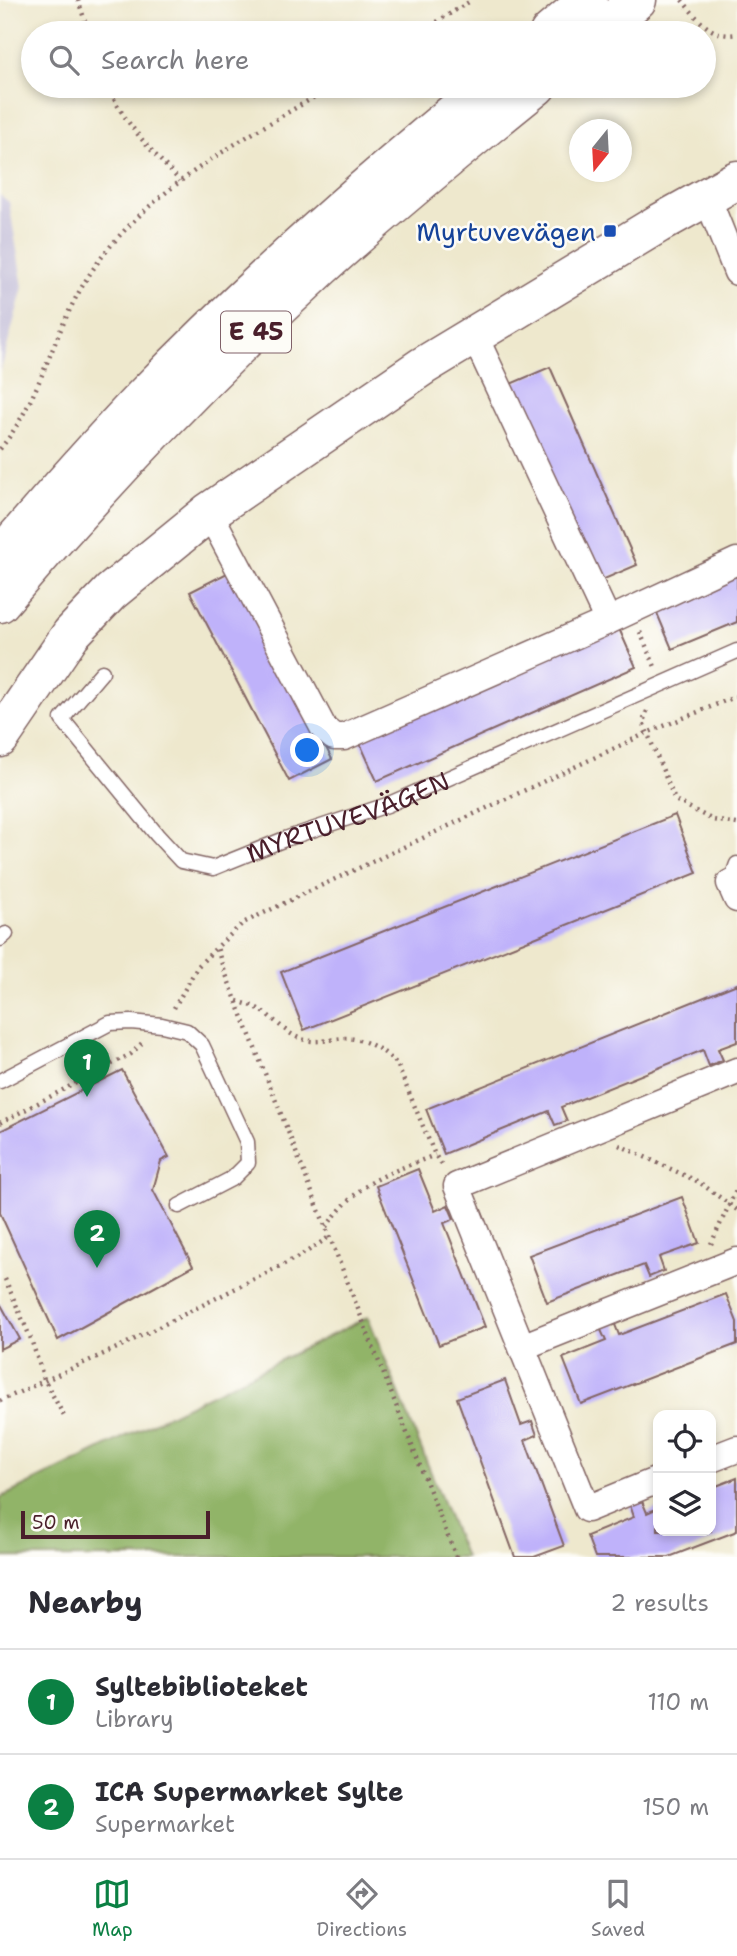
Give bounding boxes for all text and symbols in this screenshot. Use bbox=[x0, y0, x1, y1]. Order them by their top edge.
search box bbox=[21, 21, 716, 98]
icon: search bbox=[45, 41, 83, 79]
text: Search here bbox=[101, 42, 250, 77]
north arrow bbox=[569, 119, 632, 182]
place label: Myrtuvevägen bbox=[416, 214, 596, 249]
marker: Myrtuvevägen bbox=[602, 223, 618, 239]
road number: E 45 bbox=[221, 312, 291, 352]
your location bbox=[290, 733, 324, 767]
street label: MYRTUVEVÄGEN bbox=[241, 762, 455, 870]
pin: 1 bbox=[64, 1039, 110, 1097]
pin: 2 bbox=[74, 1210, 120, 1268]
map controls bbox=[653, 1410, 716, 1536]
button: locate bbox=[653, 1410, 716, 1473]
button: layers bbox=[653, 1473, 716, 1536]
scale bar bbox=[21, 1508, 210, 1540]
text: 50 m bbox=[32, 1510, 80, 1535]
text: Nearby bbox=[28, 1582, 143, 1623]
text: 2 results bbox=[610, 1588, 709, 1618]
text: Syltebiblioteket bbox=[95, 1669, 308, 1704]
text: 1 bbox=[46, 1687, 56, 1717]
text: 110 m bbox=[647, 1687, 709, 1717]
text: Library bbox=[95, 1704, 173, 1734]
text: ICA Supermarket Sylte bbox=[95, 1774, 404, 1809]
text: 2 bbox=[43, 1792, 59, 1822]
text: 150 m bbox=[642, 1792, 709, 1822]
text: Supermarket bbox=[95, 1809, 235, 1839]
tab: Map bbox=[92, 1875, 133, 1942]
tab: Directions bbox=[317, 1875, 407, 1942]
tab: Saved bbox=[591, 1875, 645, 1942]

